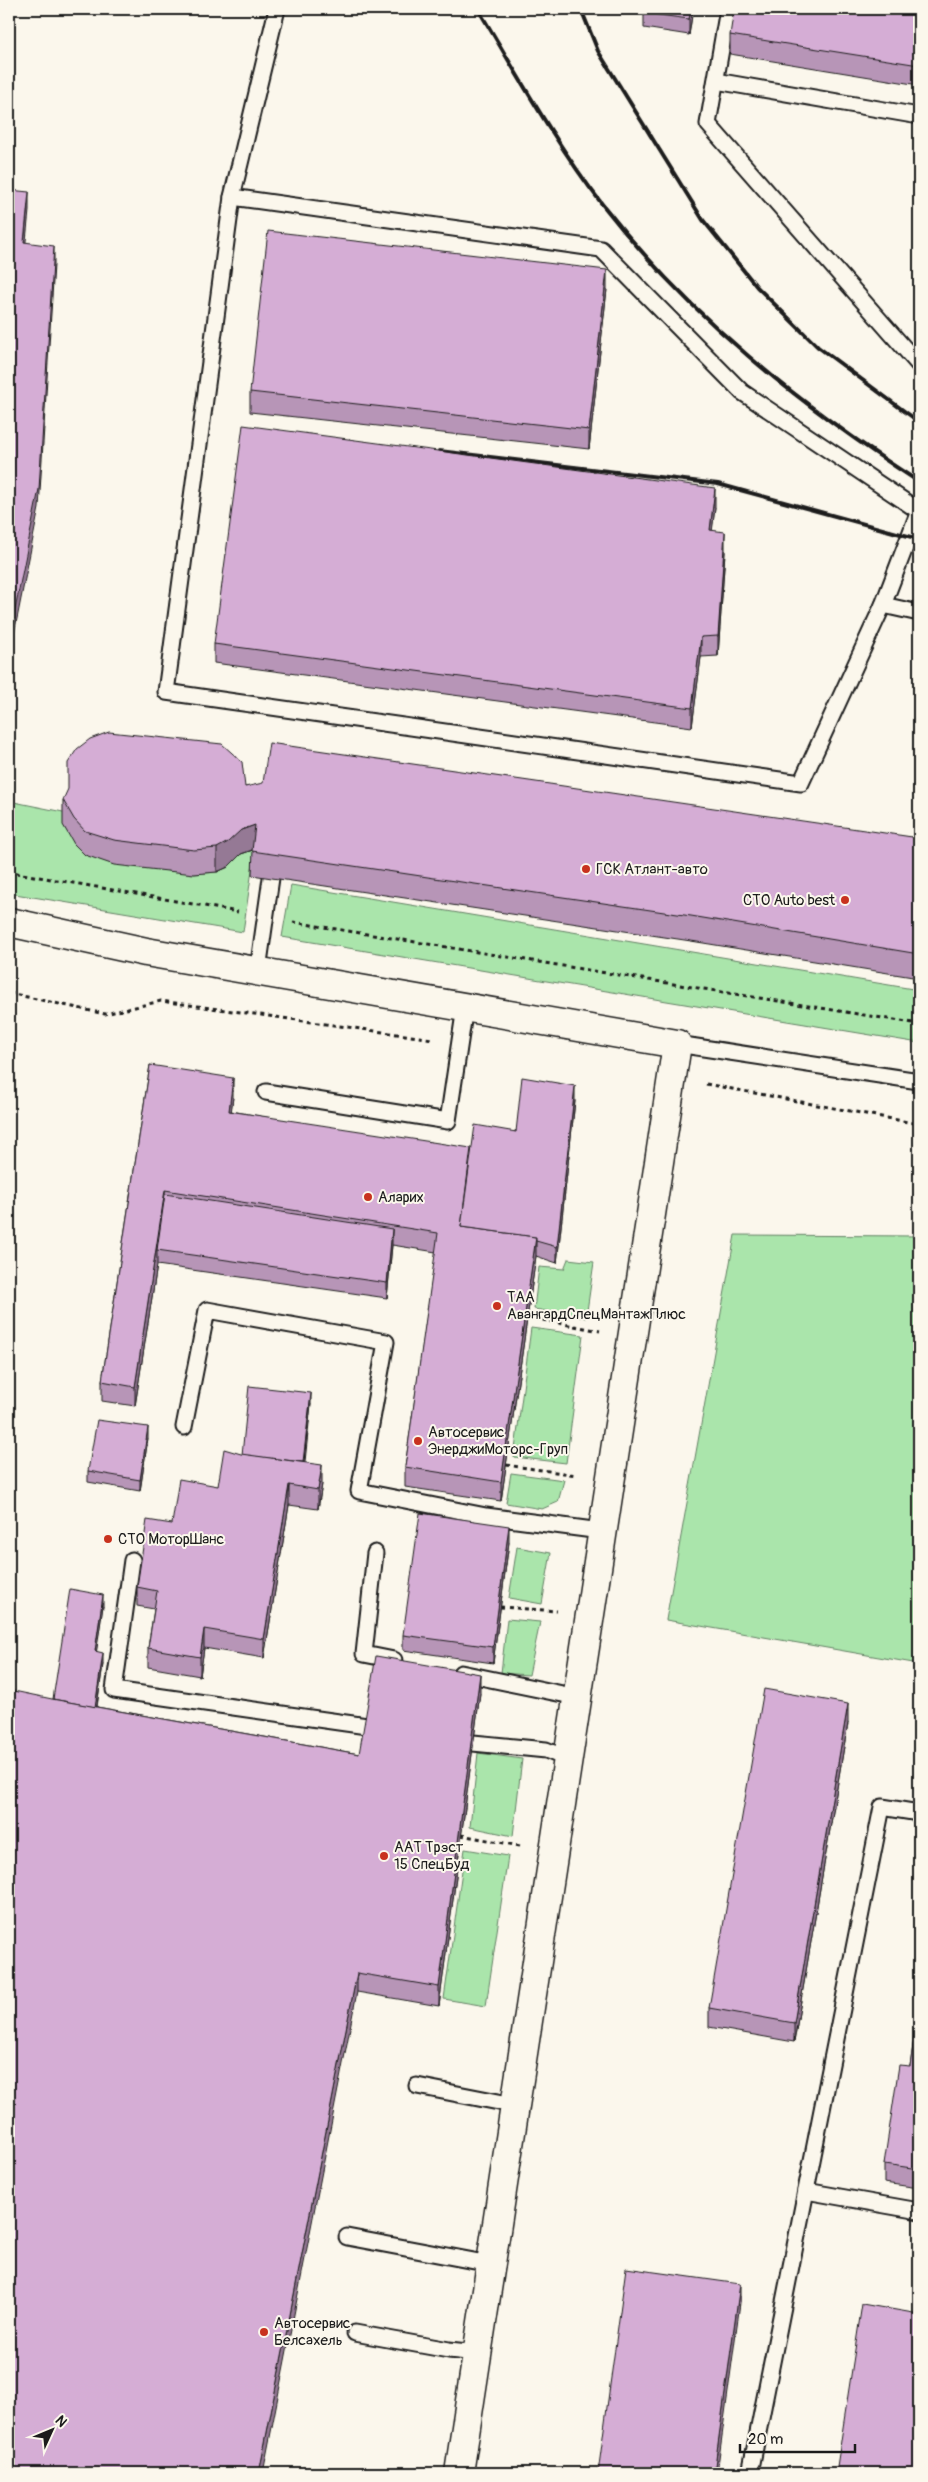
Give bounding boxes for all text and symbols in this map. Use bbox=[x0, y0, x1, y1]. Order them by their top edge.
place label: ГСК Атлант-авто bbox=[596, 860, 708, 879]
marker: ГСК Атлант-авто bbox=[580, 863, 592, 875]
place label: СТО Auto best bbox=[743, 891, 836, 910]
marker: СТО Auto best bbox=[839, 894, 851, 906]
place label: Аларих bbox=[378, 1188, 424, 1207]
marker: Аларих bbox=[362, 1191, 374, 1203]
place label: ТАА АвангардСпецМантажПлюс bbox=[507, 1288, 686, 1324]
marker: ТАА АвангардСпецМантажПлюс bbox=[491, 1300, 503, 1312]
place label: Автосервис ЭнерджиМоторс-Груп bbox=[428, 1423, 568, 1459]
marker: Автосервис ЭнерджиМоторс-Груп bbox=[412, 1435, 424, 1447]
place label: СТО МоторШанс bbox=[118, 1530, 225, 1549]
marker: СТО МоторШанс bbox=[102, 1533, 114, 1545]
place label: ААТ Трэст 15 СпецБуд bbox=[394, 1838, 469, 1874]
marker: ААТ Трэст 15 СпецБуд bbox=[378, 1850, 390, 1862]
place label: Автосервис Белсахель bbox=[274, 2314, 351, 2350]
marker: Автосервис Белсахель bbox=[258, 2326, 270, 2338]
north arrow bbox=[28, 2404, 78, 2454]
text: N bbox=[52, 2412, 70, 2431]
scale bar bbox=[740, 2422, 856, 2454]
text: 20 m bbox=[748, 2430, 783, 2449]

